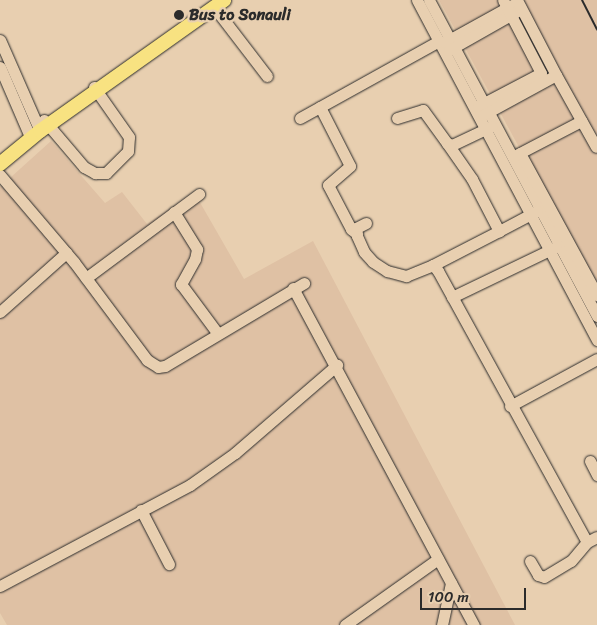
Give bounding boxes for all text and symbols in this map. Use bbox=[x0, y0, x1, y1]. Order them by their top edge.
place label: Bus to Sonauli bbox=[189, 5, 291, 25]
marker: Bus to Sonauli bbox=[173, 9, 185, 21]
scale bar bbox=[422, 578, 528, 610]
text: 100 m bbox=[428, 584, 469, 610]

